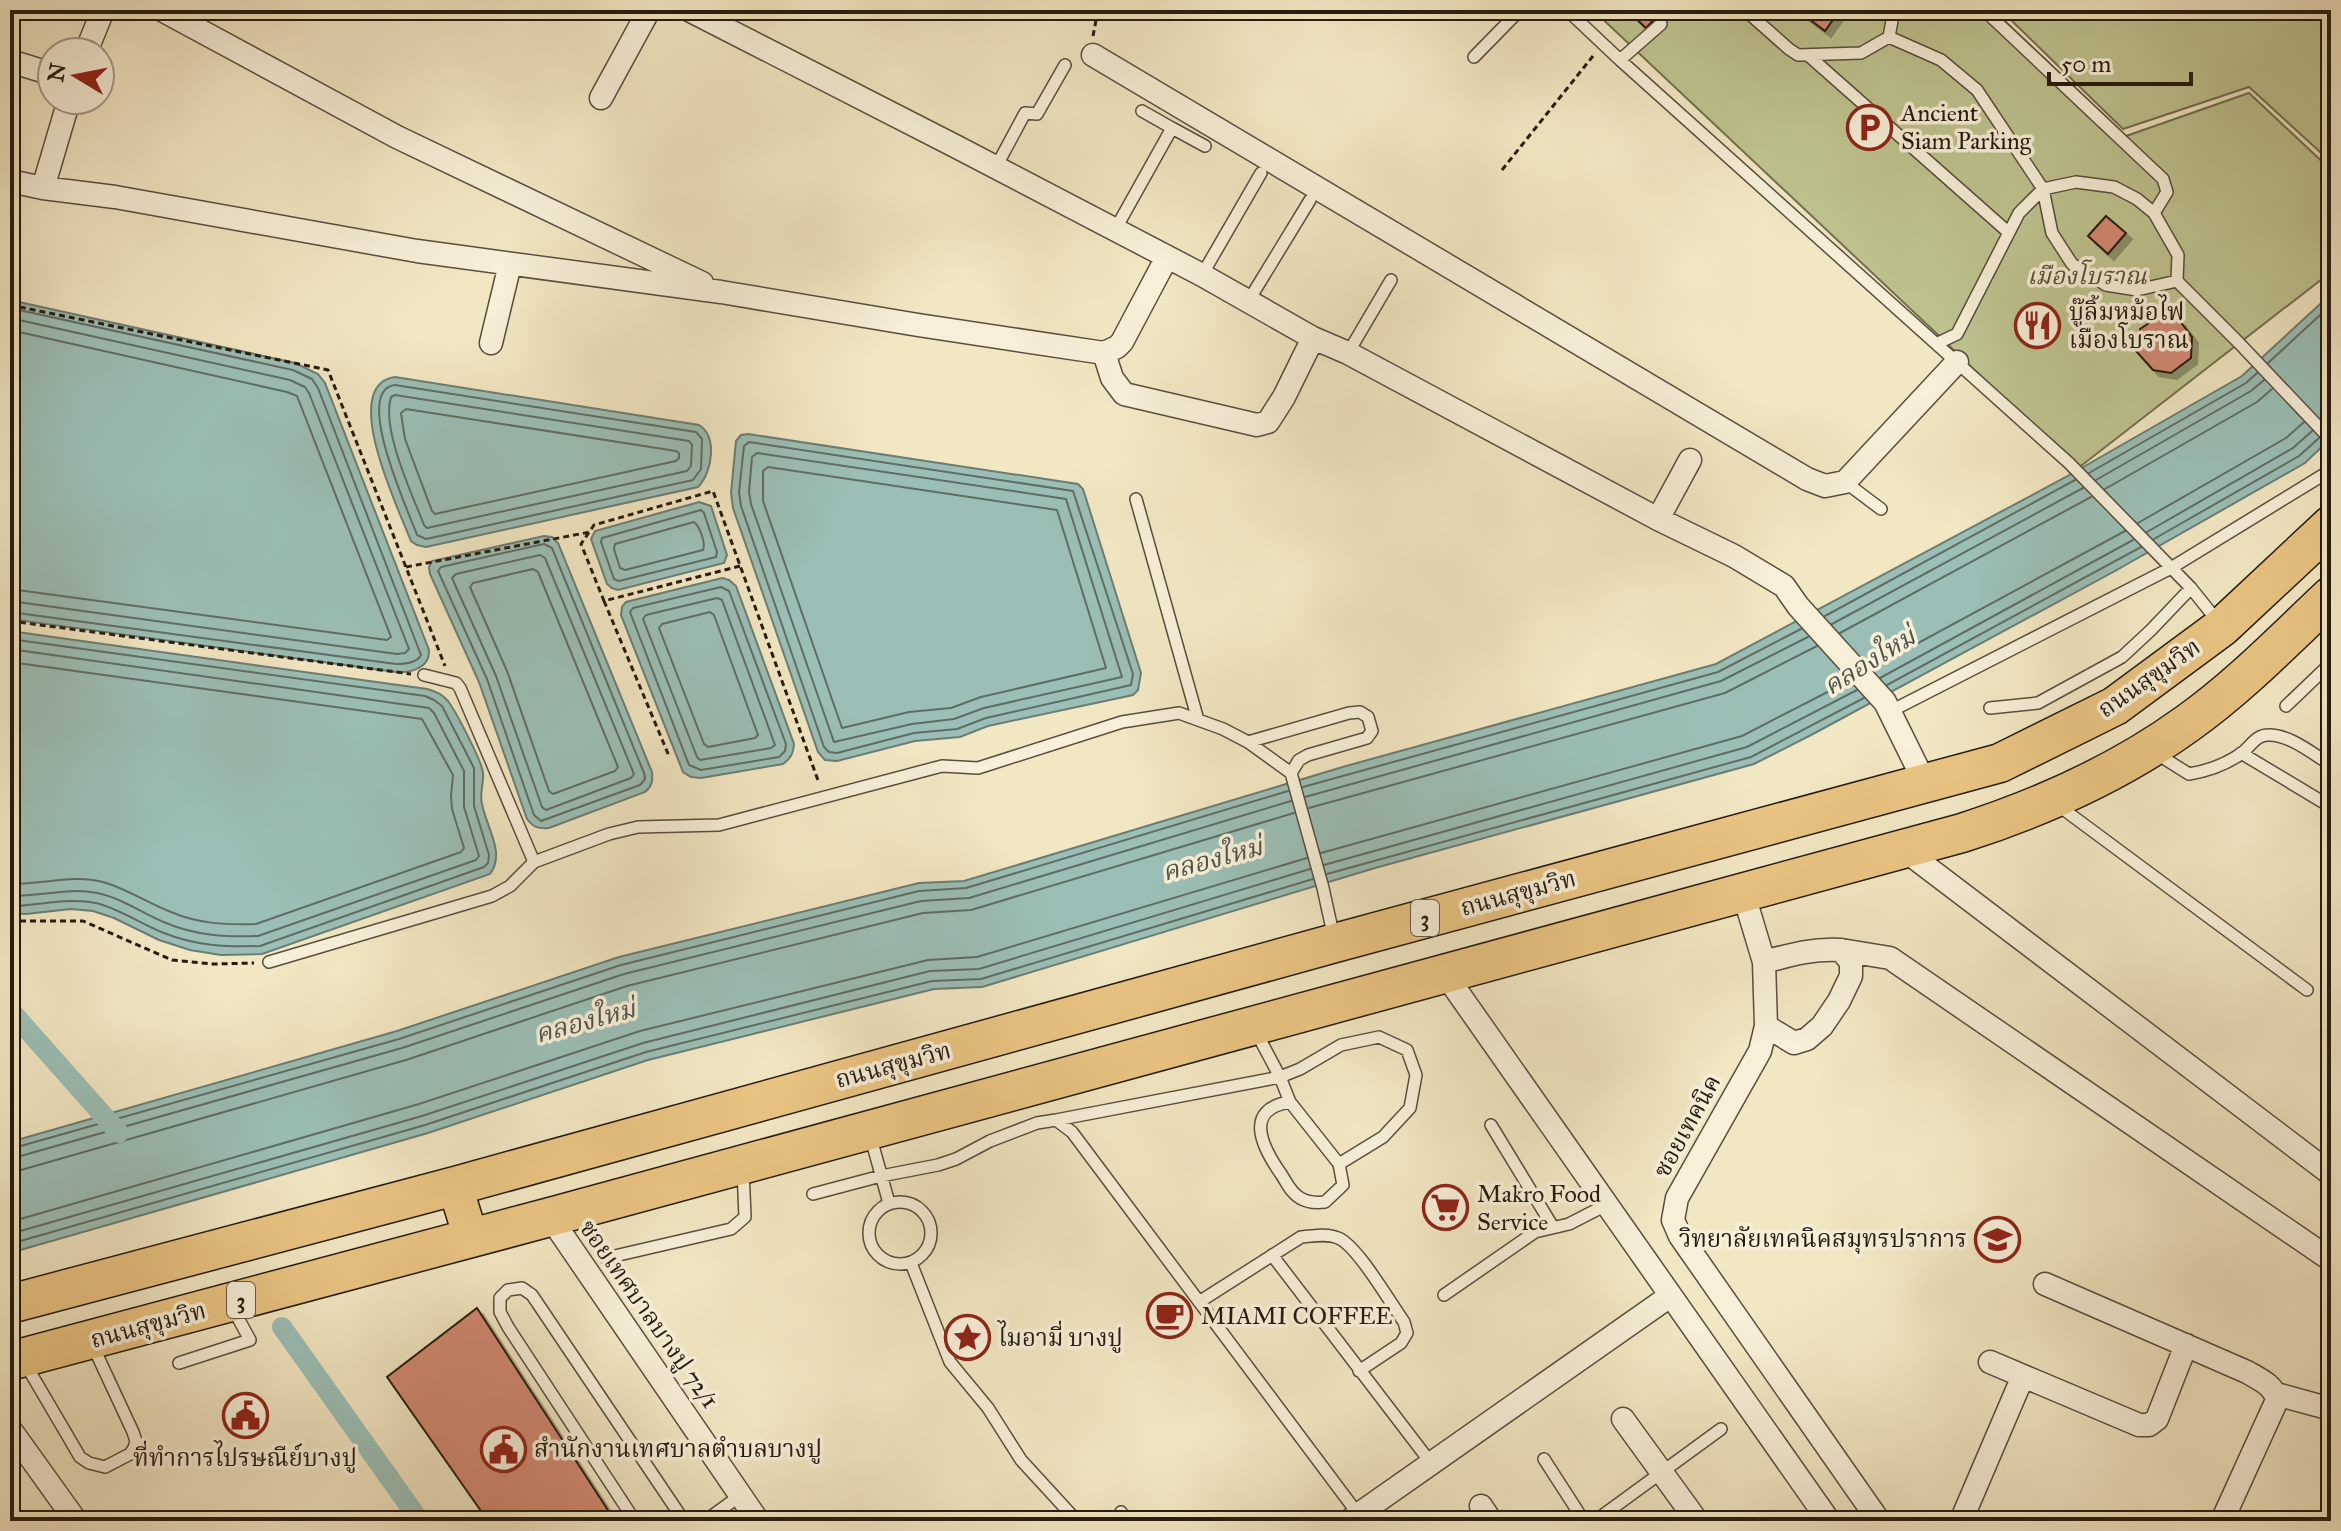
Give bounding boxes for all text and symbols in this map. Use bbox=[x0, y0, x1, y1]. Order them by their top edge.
north arrow bbox=[36, 36, 116, 116]
scale bar bbox=[2049, 36, 2191, 86]
text: 50 m bbox=[2061, 49, 2111, 79]
text: N bbox=[42, 61, 72, 84]
place label: Ancient Siam Parking bbox=[1900, 98, 2032, 156]
parking icon: Ancient Siam Parking bbox=[1846, 103, 1894, 151]
park label: เมืองโบราณ bbox=[2027, 259, 2148, 291]
place label: บู๊ลิ้มหม้อไฟ เมืองโบราณ bbox=[2069, 294, 2189, 355]
restaurant icon: บู๊ลิ้มหม้อไฟ เมืองโบราณ bbox=[2014, 302, 2062, 350]
water label: คลองใหม่ bbox=[1816, 616, 1924, 702]
street label: ถนนสุขุมวิท bbox=[2092, 632, 2206, 724]
water label: คลองใหม่ bbox=[1158, 827, 1270, 888]
street label: ถนนสุขุมวิท bbox=[1457, 863, 1579, 923]
road number: 3 bbox=[1411, 900, 1439, 936]
water label: คลองใหม่ bbox=[531, 989, 643, 1050]
street label: ถนนสุขุมวิท bbox=[832, 1035, 954, 1095]
street label: ซอยเทคนิค bbox=[1647, 1069, 1727, 1183]
place label: Makro Food Service bbox=[1477, 1179, 1601, 1237]
supermarket icon: Makro Food Service bbox=[1422, 1184, 1470, 1232]
street label: ซอยเทศบาลบางปู 72/1 bbox=[573, 1214, 725, 1414]
school or university icon: วิทยาลัยเทคนิคสมุทรปราการ bbox=[1974, 1215, 2022, 1263]
place label: วิทยาลัยเทคนิคสมุทรปราการ bbox=[1679, 1224, 1967, 1254]
road number: 3 bbox=[227, 1282, 255, 1318]
cafe icon: MIAMI COFFEE bbox=[1146, 1292, 1194, 1340]
street label: ถนนสุขุมวิท bbox=[87, 1295, 209, 1355]
place label: MIAMI COFFEE bbox=[1201, 1301, 1393, 1331]
place icon: ไมอามี่ บางปู bbox=[943, 1314, 991, 1362]
place label: ไมอามี่ บางปู bbox=[997, 1320, 1123, 1353]
public building icon: ที่ทำการไปรษณีย์บางปู bbox=[221, 1392, 269, 1440]
public building icon: สำนักงานเทศบาลตำบลบางปู bbox=[479, 1425, 527, 1473]
place label: สำนักงานเทศบาลตำบลบางปู bbox=[534, 1434, 822, 1464]
place label: ที่ทำการไปรษณีย์บางปู bbox=[133, 1440, 357, 1473]

